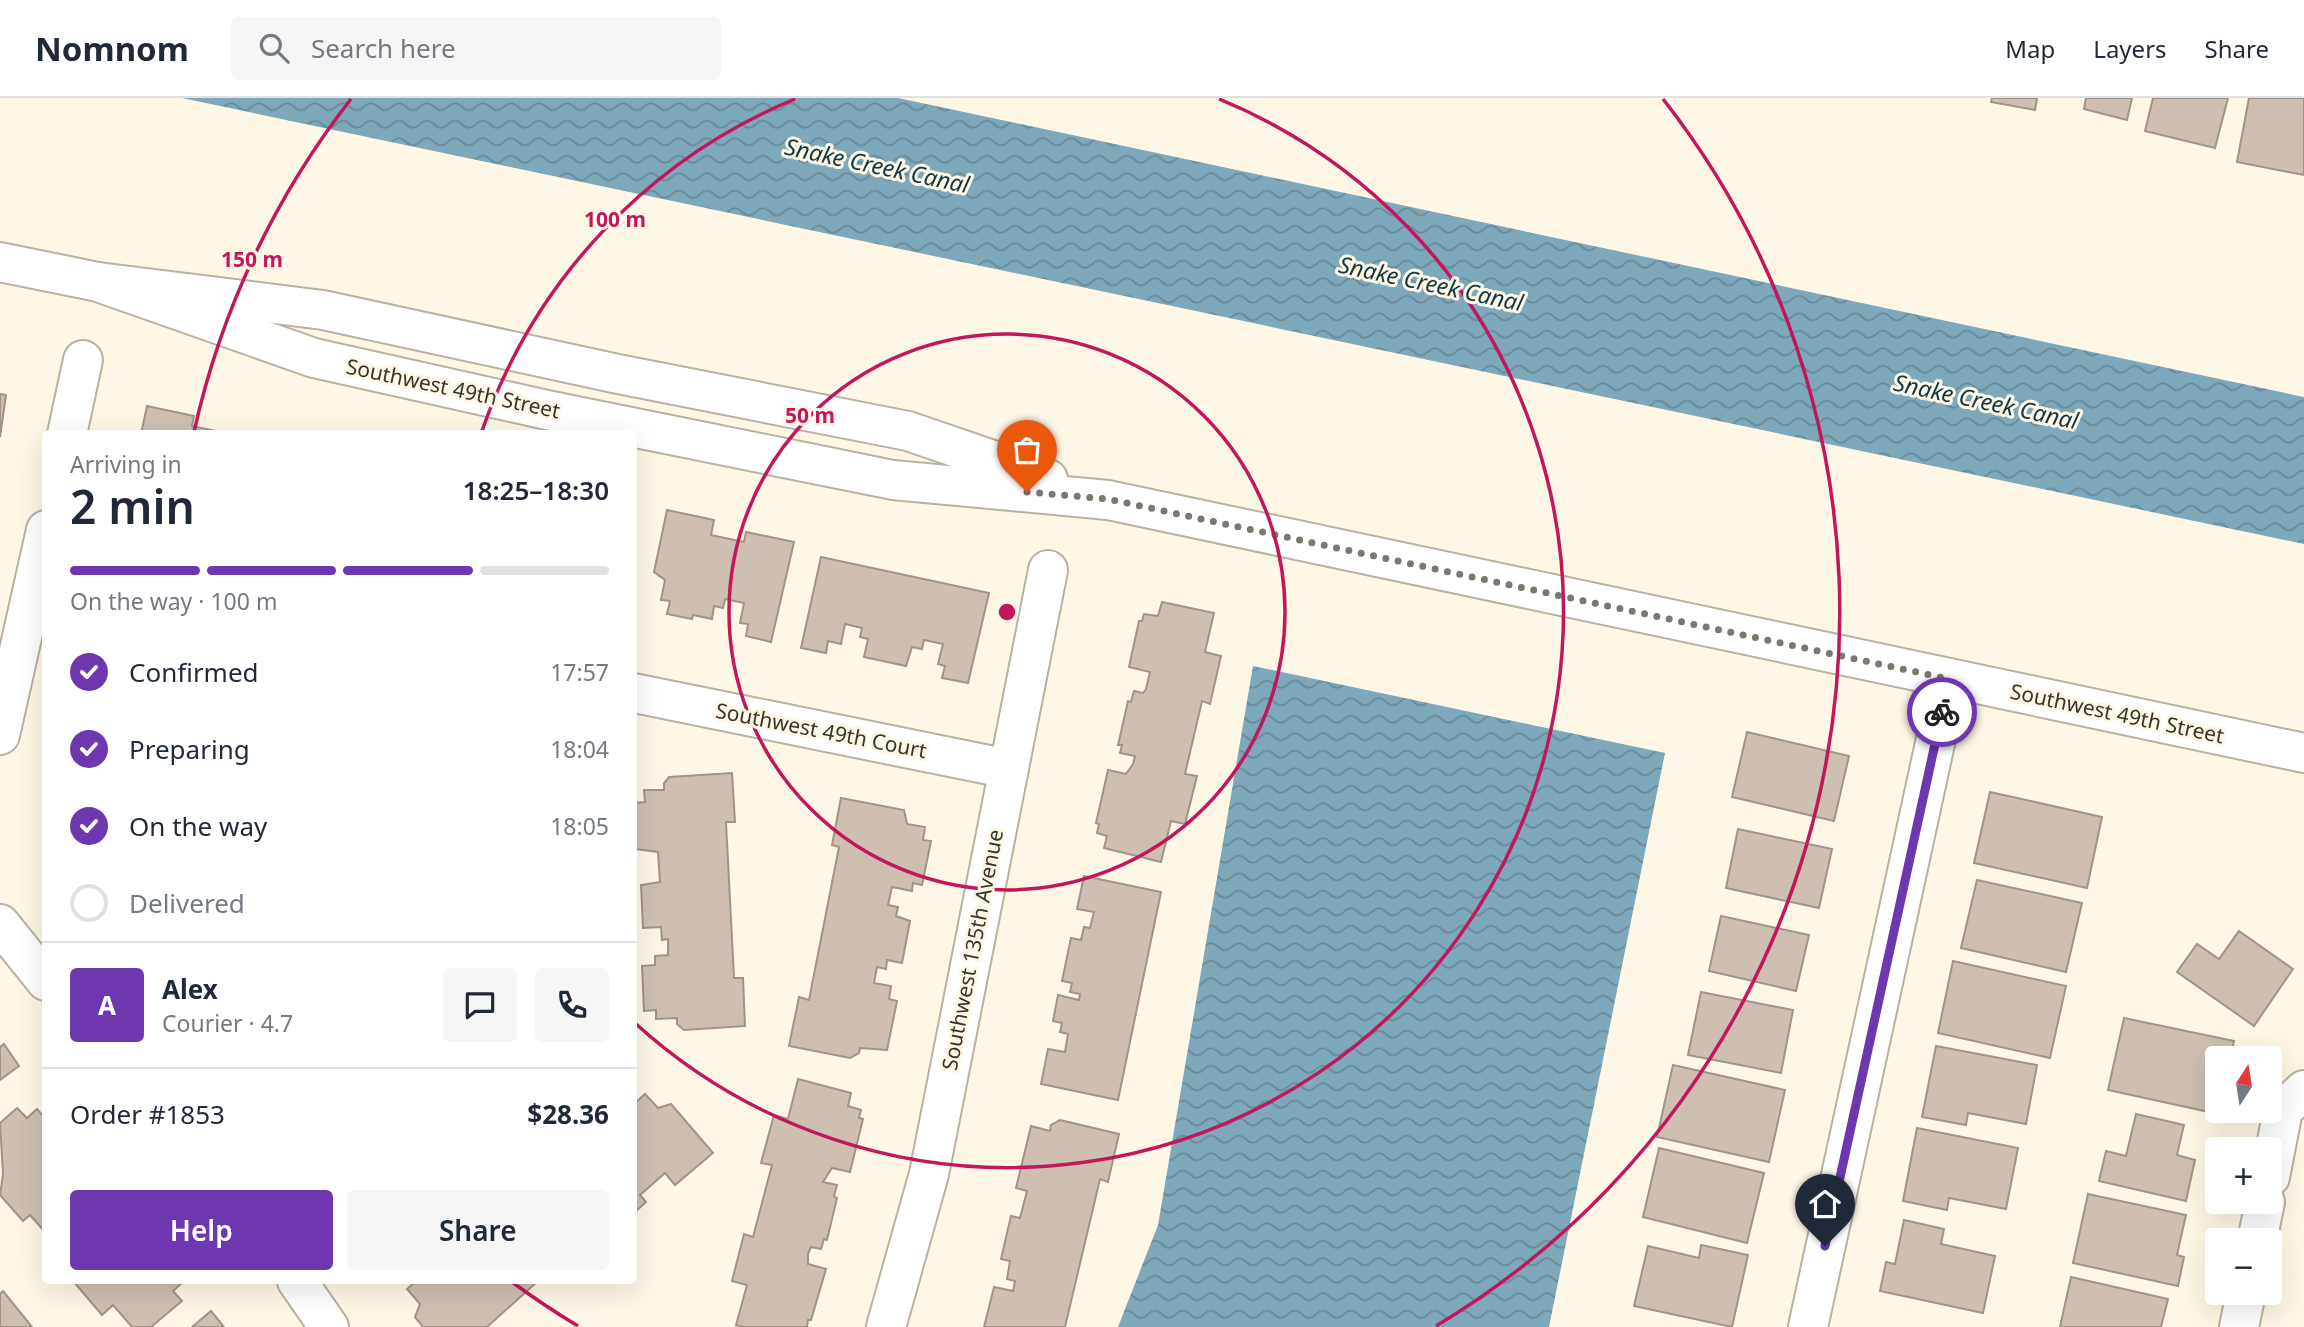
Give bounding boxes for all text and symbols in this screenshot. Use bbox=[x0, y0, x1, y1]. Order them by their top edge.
search box bbox=[231, 17, 721, 80]
text: Nomnom bbox=[35, 26, 189, 71]
icon: search bbox=[255, 29, 293, 67]
text: Search here bbox=[311, 30, 456, 66]
text: Map bbox=[2005, 32, 2055, 65]
text: Layers bbox=[2093, 32, 2167, 65]
text: Share bbox=[2205, 32, 2269, 65]
water label: Snake Creek Canal bbox=[782, 130, 973, 200]
text: 100 m bbox=[584, 205, 646, 233]
text: 150 m bbox=[221, 245, 283, 273]
water label: Snake Creek Canal bbox=[1336, 248, 1527, 318]
street label: Southwest 49th Street bbox=[344, 352, 563, 424]
water label: Snake Creek Canal bbox=[1891, 366, 2082, 436]
text: 50 m bbox=[785, 401, 835, 429]
pin bbox=[997, 420, 1057, 492]
icon: bag bbox=[1008, 431, 1046, 469]
text: Arriving in bbox=[70, 448, 182, 480]
text: 18:25–18:30 bbox=[463, 472, 609, 508]
text: 2 min bbox=[70, 475, 195, 537]
text: On the way · 100 m bbox=[70, 585, 277, 617]
centre of rings bbox=[995, 600, 1019, 624]
icon: check bbox=[70, 653, 108, 691]
text: Confirmed bbox=[129, 654, 259, 690]
text: 17:57 bbox=[550, 656, 609, 688]
courier bbox=[1907, 677, 1977, 747]
street label: Southwest 49th Street bbox=[2008, 677, 2227, 749]
icon: bike bbox=[1923, 693, 1961, 731]
street label: Southwest 49th Court bbox=[713, 696, 930, 764]
icon: check bbox=[70, 730, 108, 768]
text: Preparing bbox=[129, 731, 250, 767]
text: 18:04 bbox=[550, 733, 609, 765]
icon: check bbox=[70, 807, 108, 845]
text: On the way bbox=[129, 808, 267, 844]
text: 18:05 bbox=[550, 810, 609, 842]
street label: Southwest 135th Avenue bbox=[935, 827, 1009, 1073]
text: Delivered bbox=[129, 885, 245, 921]
button: chat bbox=[443, 968, 517, 1042]
button: phone bbox=[535, 968, 609, 1042]
text: Alex bbox=[162, 971, 218, 1007]
text: A bbox=[98, 987, 116, 1023]
text: Courier · 4.7 bbox=[162, 1007, 293, 1039]
north arrow bbox=[2205, 1046, 2282, 1124]
map controls bbox=[2205, 1046, 2282, 1305]
text: Order #1853 bbox=[70, 1096, 225, 1132]
text: $28.36 bbox=[527, 1096, 609, 1132]
button: + bbox=[2205, 1137, 2282, 1214]
pin bbox=[1795, 1174, 1855, 1246]
icon: home bbox=[1806, 1185, 1844, 1223]
button: Help bbox=[70, 1190, 333, 1270]
button: Share bbox=[347, 1190, 609, 1270]
button: − bbox=[2205, 1228, 2282, 1305]

